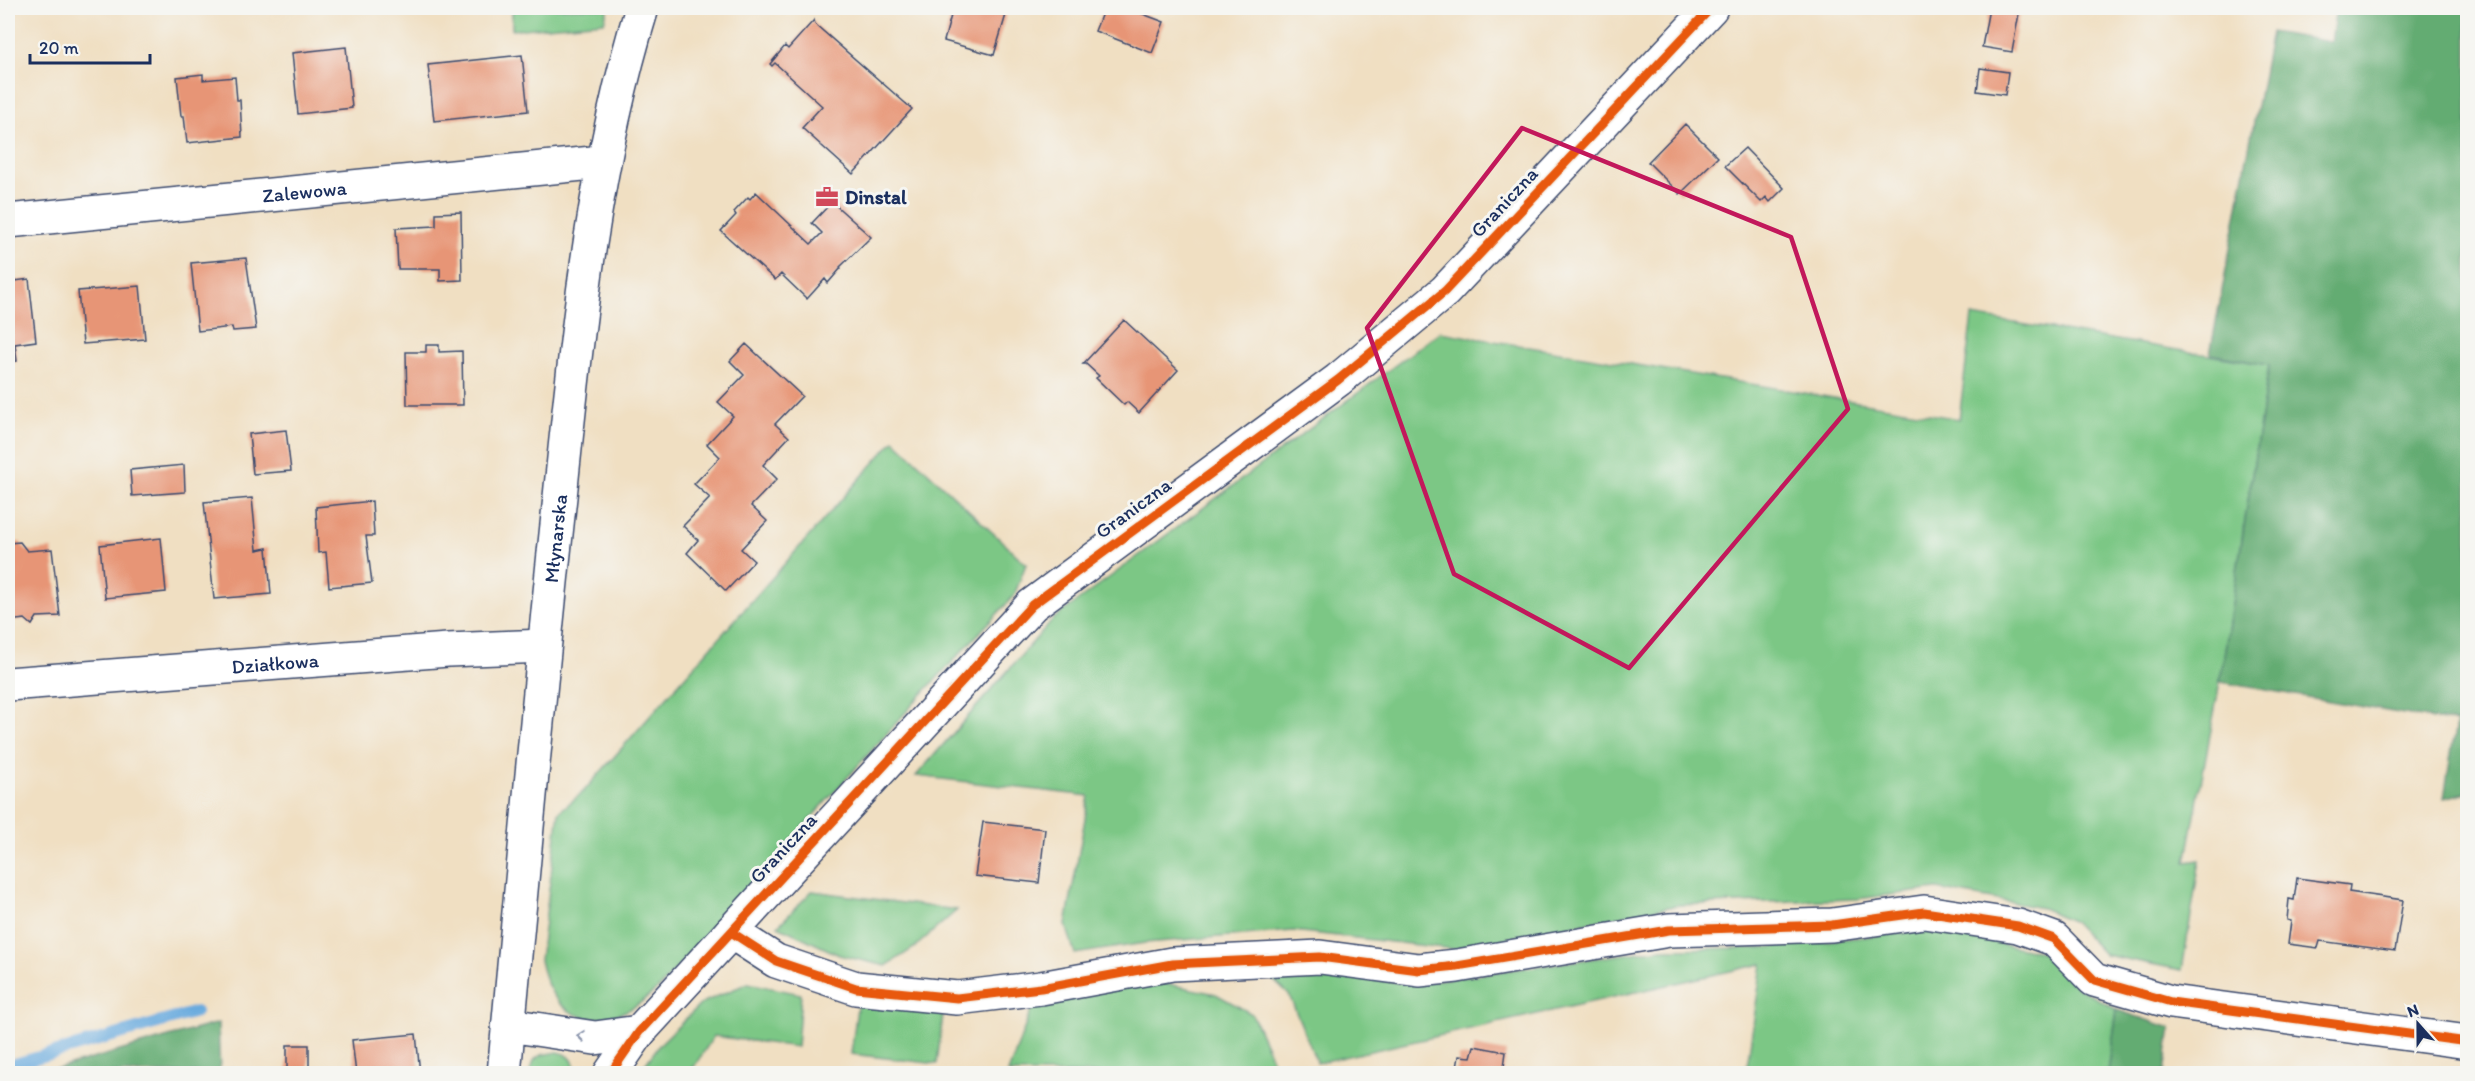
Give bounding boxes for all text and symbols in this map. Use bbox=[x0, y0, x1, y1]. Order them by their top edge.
scale bar bbox=[30, 27, 150, 65]
text: 20 m bbox=[39, 37, 79, 59]
street label: Graniczna bbox=[1465, 161, 1543, 242]
street label: Zalewowa bbox=[261, 175, 349, 208]
office icon: Dinstal bbox=[814, 184, 840, 210]
place label: Dinstal bbox=[845, 185, 907, 209]
street label: Graniczna bbox=[1090, 472, 1176, 543]
street label: Młynarska bbox=[539, 493, 572, 584]
street label: Działkowa bbox=[231, 648, 320, 679]
street label: Graniczna bbox=[744, 807, 822, 888]
north arrow bbox=[2388, 994, 2448, 1054]
text: N bbox=[2404, 1000, 2421, 1021]
one-way arrow bbox=[577, 1031, 586, 1043]

